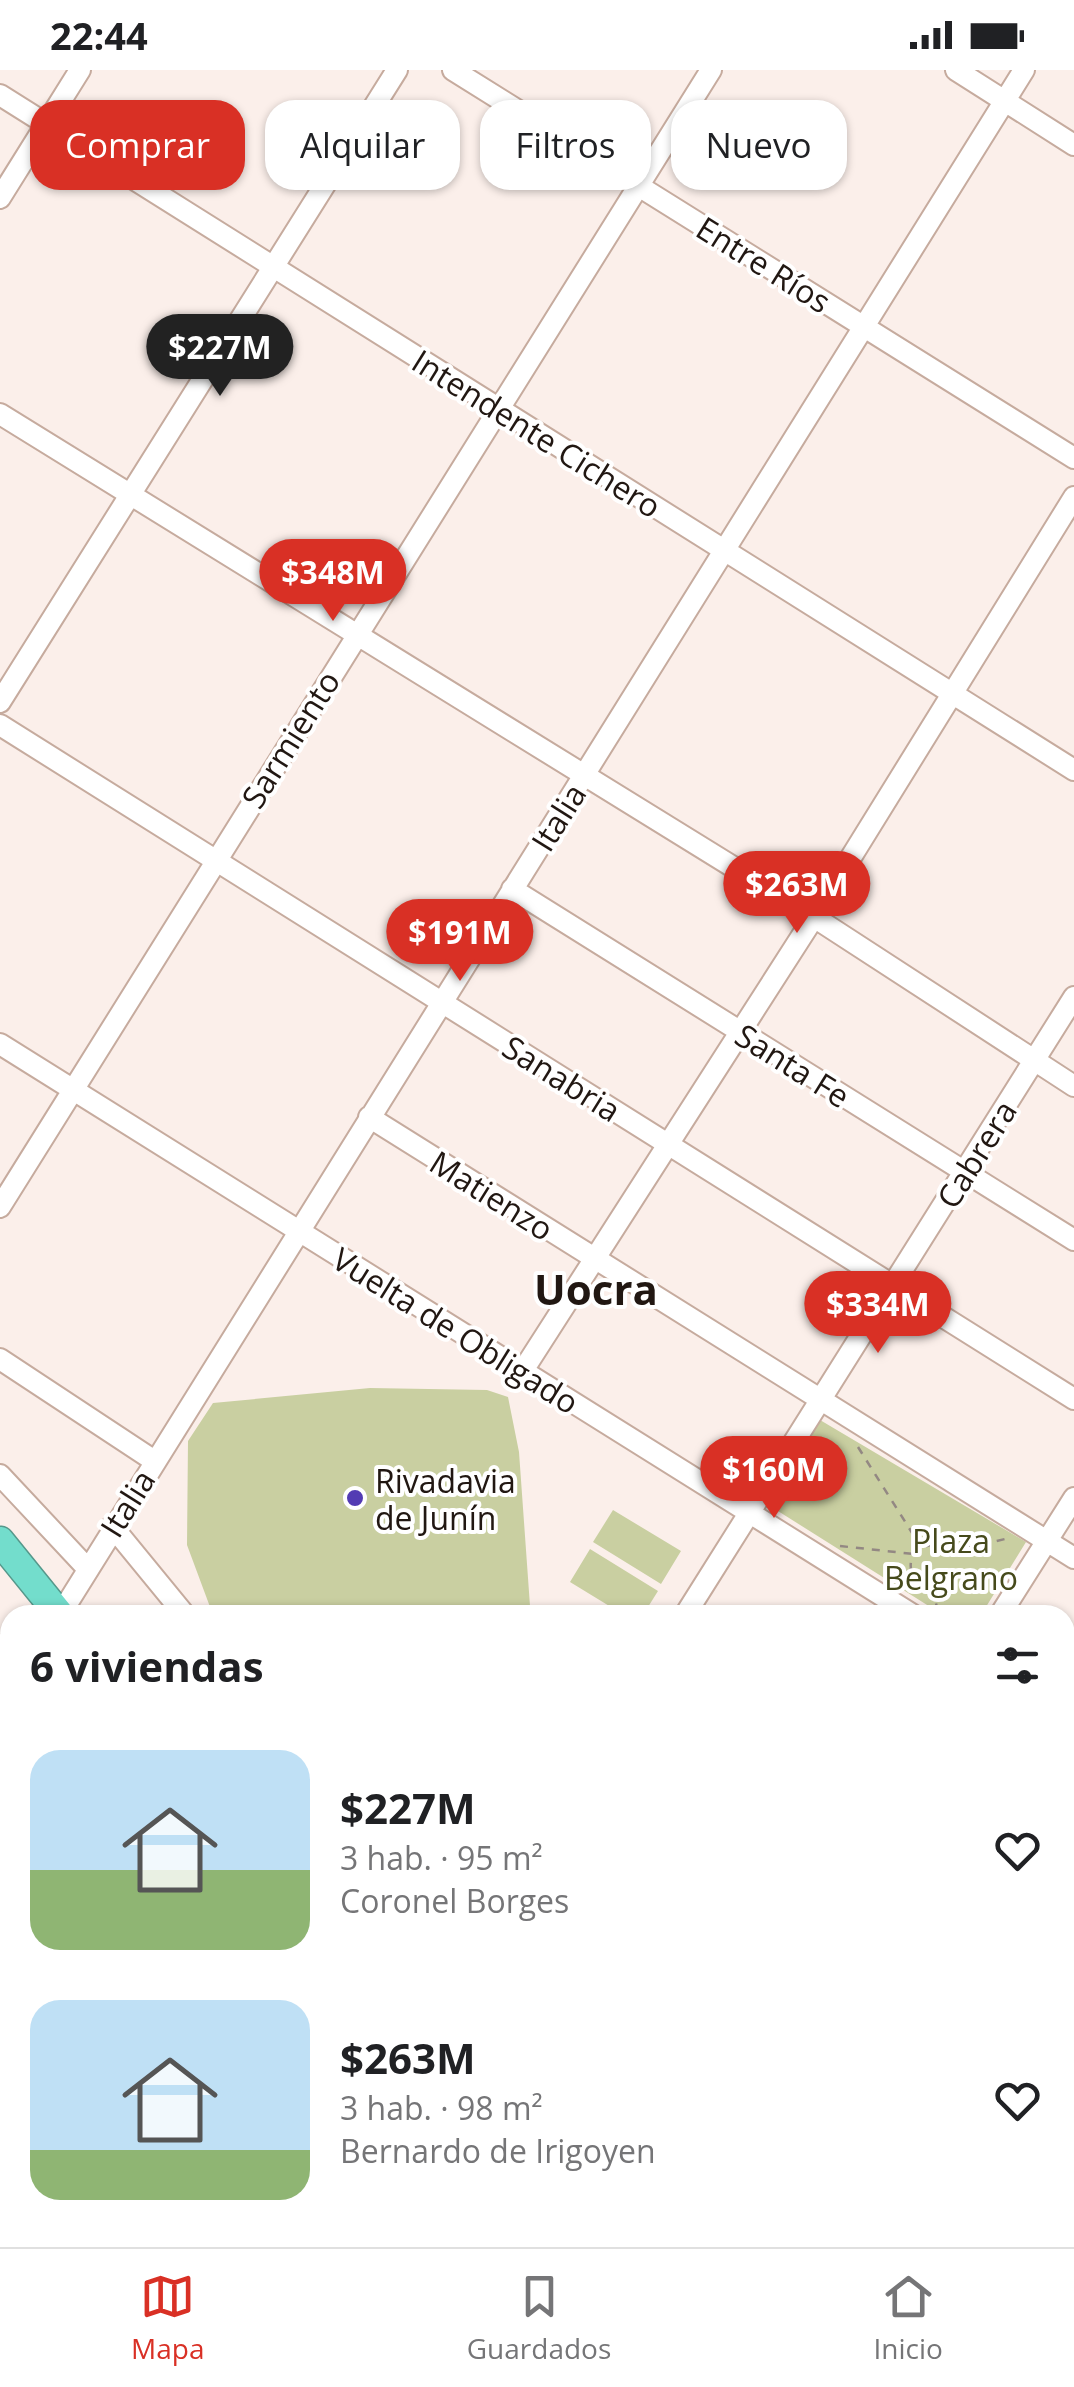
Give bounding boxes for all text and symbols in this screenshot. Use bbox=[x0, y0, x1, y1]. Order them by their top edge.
text: 22:44 bbox=[50, 9, 148, 61]
chip: Comprar bbox=[30, 100, 245, 190]
chip: Alquilar bbox=[265, 100, 460, 190]
chip: Filtros bbox=[480, 100, 651, 190]
chip: Nuevo bbox=[671, 100, 847, 190]
street label: Entre Ríos bbox=[689, 206, 839, 322]
pin: $227M bbox=[150, 314, 290, 399]
text: $227M bbox=[168, 325, 272, 368]
street label: Intendente Cichero bbox=[404, 339, 670, 527]
pin: $348M bbox=[263, 539, 403, 624]
text: $348M bbox=[281, 550, 385, 593]
street label: Sarmiento bbox=[231, 662, 349, 816]
street label: Italia bbox=[521, 775, 595, 859]
pin: $263M bbox=[727, 851, 867, 936]
text: $263M bbox=[745, 862, 849, 905]
pin: $191M bbox=[390, 899, 530, 984]
text: $191M bbox=[408, 910, 512, 953]
street label: Santa Fe bbox=[728, 1013, 858, 1117]
street label: Sanabria bbox=[495, 1025, 629, 1131]
street label: Cabrera bbox=[926, 1092, 1026, 1216]
street label: Matienzo bbox=[422, 1140, 562, 1250]
street label: Vuelta de Obligado bbox=[325, 1237, 587, 1423]
district label: Uocra bbox=[534, 1260, 658, 1317]
pin: $334M bbox=[808, 1271, 948, 1356]
text: $334M bbox=[826, 1282, 930, 1325]
pin: $160M bbox=[704, 1436, 844, 1521]
text: $160M bbox=[722, 1447, 826, 1490]
place label: Rivadavia de Junín bbox=[375, 1459, 516, 1539]
street label: Italia bbox=[90, 1461, 164, 1545]
marker: Rivadavia de Junín bbox=[344, 1487, 366, 1509]
park label: Plaza Belgrano bbox=[884, 1519, 1018, 1599]
text: 6 viviendas bbox=[30, 1637, 264, 1694]
icon: filters bbox=[990, 1638, 1045, 1693]
text: $227M bbox=[340, 1779, 476, 1836]
icon: home bbox=[110, 1790, 230, 1910]
icon: heart bbox=[990, 1823, 1045, 1878]
text: 3 hab. · 95 m² bbox=[340, 1836, 543, 1879]
text: Coronel Borges bbox=[340, 1879, 569, 1922]
text: $263M bbox=[340, 2029, 476, 2086]
icon: home bbox=[110, 2040, 230, 2160]
icon: heart bbox=[990, 2073, 1045, 2128]
text: 3 hab. · 98 m² bbox=[340, 2086, 543, 2129]
text: Bernardo de Irigoyen bbox=[340, 2129, 656, 2172]
tab: Mapa bbox=[131, 2269, 205, 2367]
tab: Guardados bbox=[467, 2269, 611, 2367]
tab: Inicio bbox=[873, 2269, 943, 2367]

